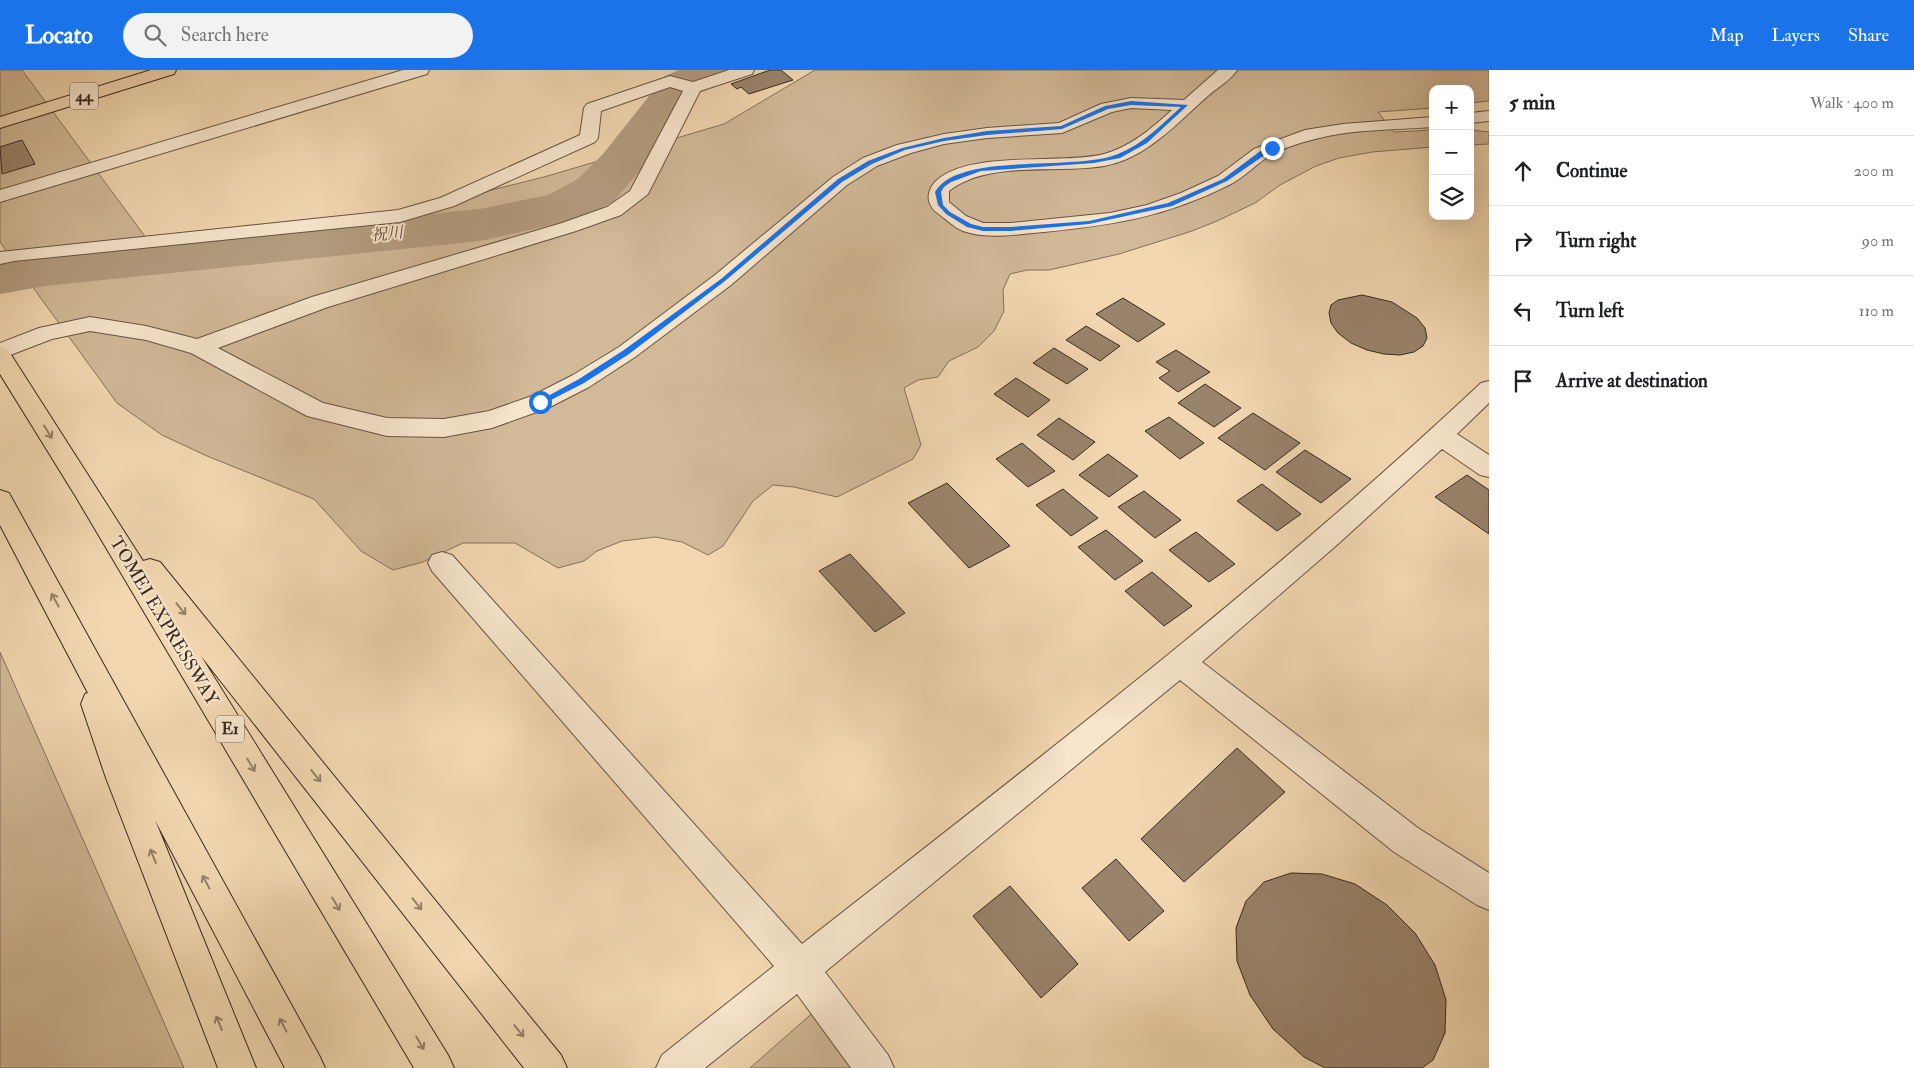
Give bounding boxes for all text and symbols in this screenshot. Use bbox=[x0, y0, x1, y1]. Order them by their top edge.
search box bbox=[123, 13, 473, 58]
text: Locato bbox=[25, 20, 93, 51]
icon: search bbox=[141, 21, 169, 49]
text: Search here bbox=[181, 23, 269, 47]
text: Map bbox=[1710, 24, 1744, 47]
text: Layers bbox=[1772, 24, 1820, 47]
text: Share bbox=[1848, 24, 1889, 47]
road number: 44 bbox=[70, 82, 98, 110]
map controls bbox=[1429, 85, 1474, 220]
button: + bbox=[1429, 85, 1474, 130]
text: 5 min bbox=[1509, 89, 1555, 116]
text: Walk · 400 m bbox=[1810, 93, 1894, 113]
button: − bbox=[1429, 130, 1474, 175]
route end bbox=[1261, 137, 1284, 160]
icon: ahead bbox=[1509, 157, 1537, 185]
text: Continue bbox=[1556, 159, 1627, 183]
text: 200 m bbox=[1854, 161, 1894, 181]
button: layers bbox=[1429, 175, 1474, 220]
water label: 祝川 bbox=[370, 222, 406, 246]
icon: right bbox=[1509, 227, 1537, 255]
text: Turn right bbox=[1556, 229, 1636, 253]
text: 90 m bbox=[1862, 231, 1894, 251]
icon: left bbox=[1509, 297, 1537, 325]
text: Turn left bbox=[1556, 299, 1624, 323]
text: 110 m bbox=[1859, 301, 1894, 321]
icon: arrive bbox=[1509, 367, 1537, 395]
text: Arrive at destination bbox=[1556, 369, 1708, 393]
route start bbox=[529, 391, 552, 414]
one-way arrow bbox=[43, 425, 53, 439]
street label: TOMEI EXPRESSWAY bbox=[104, 532, 224, 710]
one-way arrow bbox=[50, 592, 60, 607]
one-way arrow bbox=[176, 602, 187, 615]
road number: E1 bbox=[216, 716, 244, 742]
one-way arrow bbox=[247, 757, 257, 771]
one-way arrow bbox=[311, 770, 322, 783]
one-way arrow bbox=[147, 848, 156, 863]
one-way arrow bbox=[201, 874, 211, 889]
one-way arrow bbox=[331, 896, 341, 910]
one-way arrow bbox=[412, 897, 423, 910]
one-way arrow bbox=[214, 1016, 224, 1031]
one-way arrow bbox=[278, 1018, 287, 1033]
one-way arrow bbox=[513, 1024, 524, 1037]
one-way arrow bbox=[415, 1035, 425, 1049]

